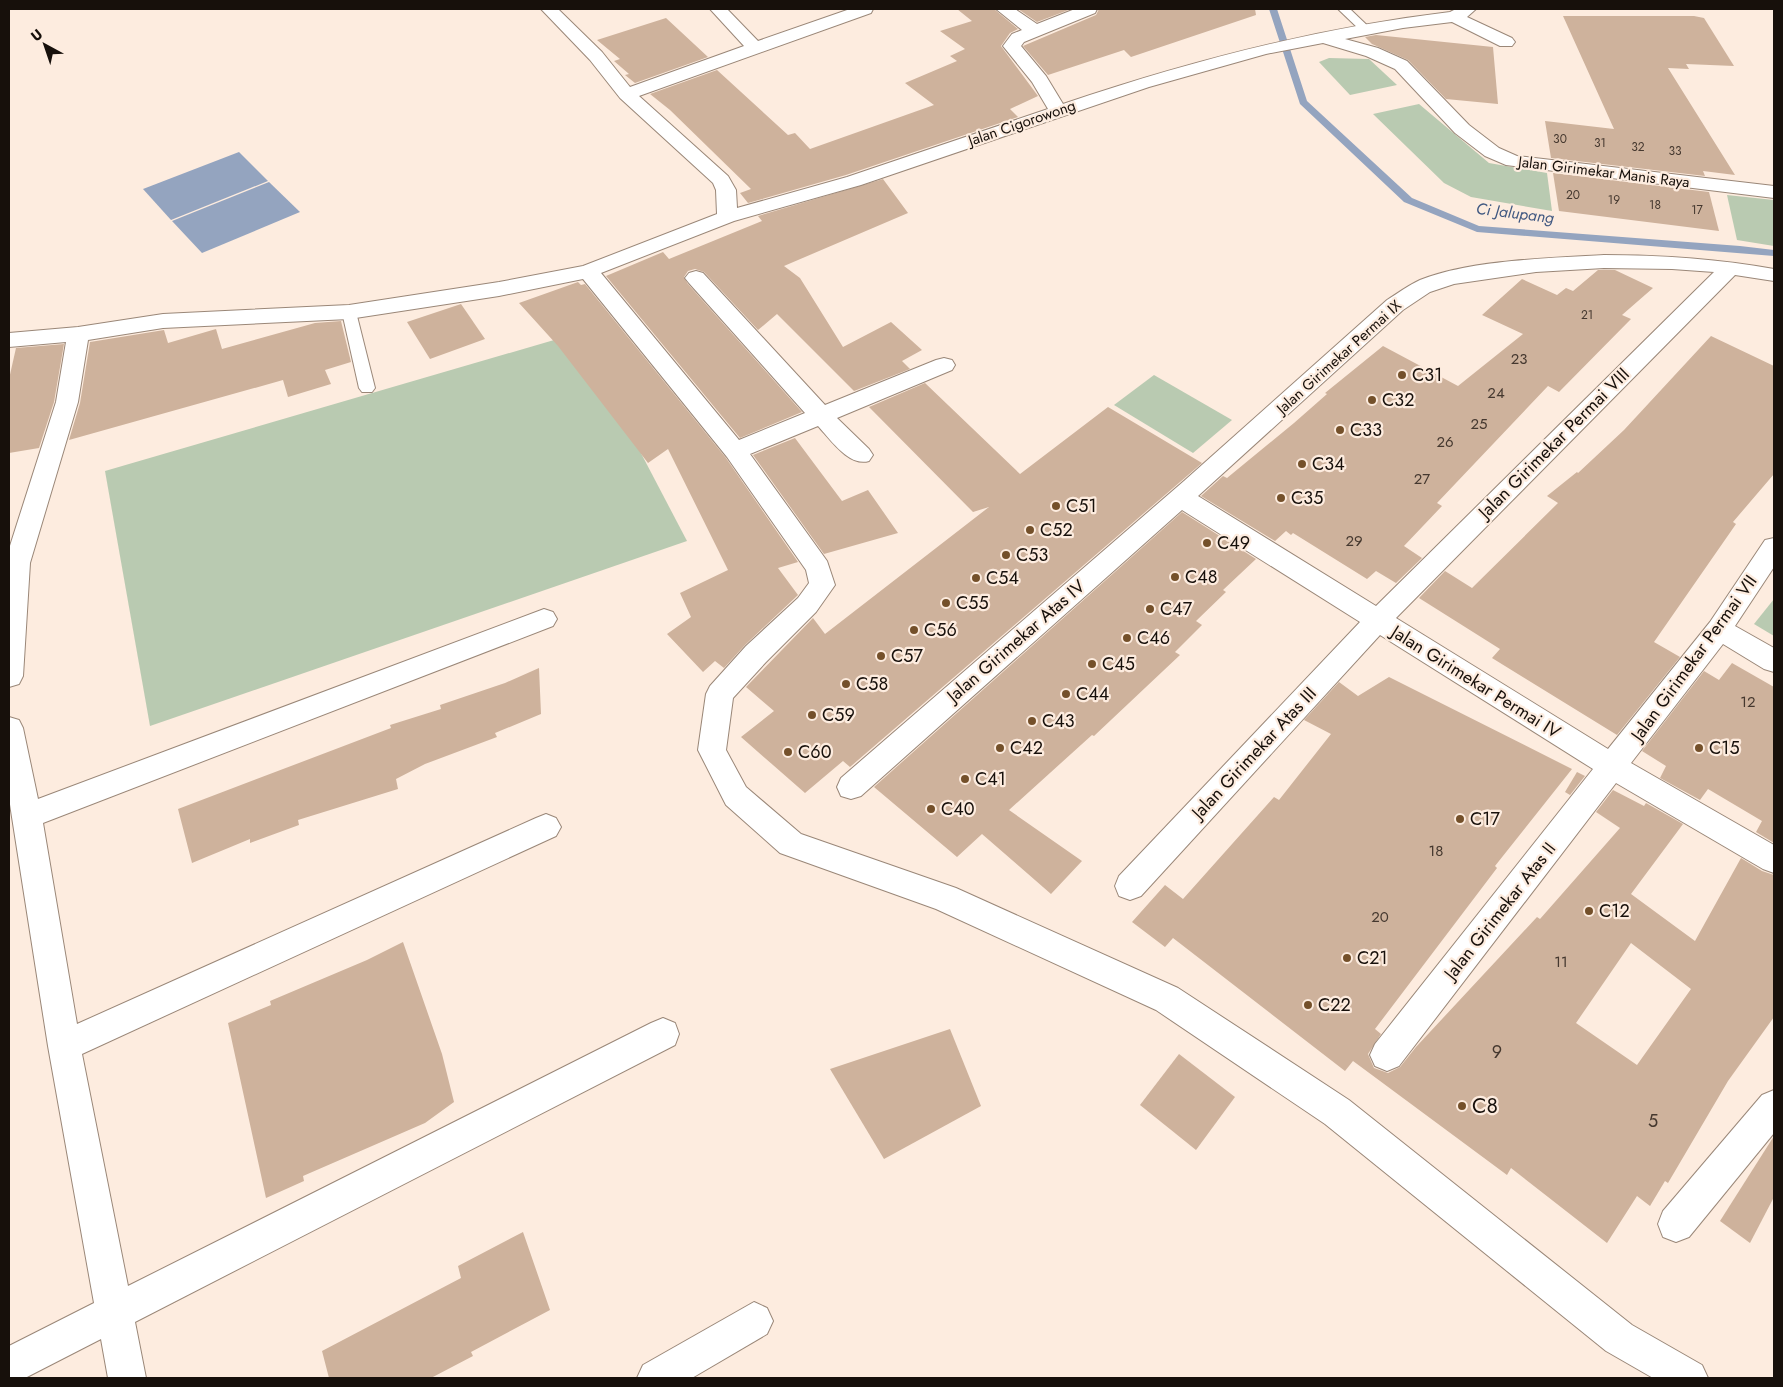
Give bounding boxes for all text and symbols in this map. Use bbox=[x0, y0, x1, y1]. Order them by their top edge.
north arrow bbox=[20, 20, 70, 70]
text: U bbox=[26, 24, 47, 46]
street label: Jalan Cigorowong bbox=[963, 94, 1079, 152]
house number: 30 bbox=[1553, 130, 1567, 148]
house number: 31 bbox=[1594, 134, 1606, 152]
house number: 32 bbox=[1631, 138, 1645, 156]
house number: 33 bbox=[1668, 142, 1682, 160]
street label: Jalan Girimekar Manis Raya bbox=[1515, 150, 1691, 193]
house number: 20 bbox=[1566, 186, 1580, 204]
house number: 19 bbox=[1608, 191, 1620, 209]
house number: 18 bbox=[1649, 196, 1661, 214]
water label: Ci Jalupang bbox=[1475, 197, 1555, 229]
house number: 17 bbox=[1691, 201, 1704, 219]
street label: Jalan Girimekar Permai IX bbox=[1270, 294, 1407, 420]
house number: 21 bbox=[1581, 306, 1593, 324]
house number: 23 bbox=[1511, 348, 1527, 370]
place label: C31 bbox=[1412, 362, 1442, 388]
street label: Jalan Girimekar Permai VIII bbox=[1471, 362, 1635, 526]
marker: C31 bbox=[1396, 369, 1408, 381]
house number: 24 bbox=[1487, 382, 1505, 404]
place label: C32 bbox=[1382, 387, 1414, 413]
marker: C32 bbox=[1366, 394, 1378, 406]
house number: 25 bbox=[1471, 413, 1488, 435]
place label: C33 bbox=[1350, 417, 1382, 443]
marker: C33 bbox=[1334, 424, 1346, 436]
house number: 26 bbox=[1436, 431, 1454, 453]
place label: C34 bbox=[1312, 451, 1345, 477]
marker: C34 bbox=[1296, 458, 1308, 470]
house number: 27 bbox=[1414, 468, 1430, 490]
place label: C35 bbox=[1291, 485, 1323, 511]
marker: C35 bbox=[1275, 492, 1287, 504]
place label: C51 bbox=[1066, 493, 1097, 519]
marker: C51 bbox=[1050, 500, 1062, 512]
place label: C52 bbox=[1040, 517, 1073, 543]
marker: C52 bbox=[1024, 524, 1036, 536]
place label: C49 bbox=[1217, 530, 1250, 556]
house number: 29 bbox=[1345, 530, 1363, 552]
marker: C49 bbox=[1201, 537, 1213, 549]
place label: C53 bbox=[1016, 542, 1048, 568]
marker: C53 bbox=[1000, 549, 1012, 561]
place label: C48 bbox=[1185, 564, 1218, 590]
place label: C54 bbox=[986, 565, 1019, 591]
street label: Jalan Girimekar Permai VII bbox=[1624, 570, 1763, 748]
marker: C48 bbox=[1169, 571, 1181, 583]
marker: C54 bbox=[970, 572, 982, 584]
street label: Jalan Girimekar Atas IV bbox=[940, 574, 1091, 710]
place label: C55 bbox=[956, 590, 989, 616]
place label: C47 bbox=[1160, 596, 1193, 622]
marker: C55 bbox=[940, 597, 952, 609]
marker: C47 bbox=[1144, 603, 1156, 615]
place label: C56 bbox=[924, 617, 957, 643]
street label: Jalan Girimekar Permai IV bbox=[1385, 618, 1566, 745]
marker: C56 bbox=[908, 624, 920, 636]
place label: C46 bbox=[1137, 625, 1170, 651]
marker: C46 bbox=[1121, 632, 1133, 644]
place label: C57 bbox=[891, 643, 923, 669]
marker: C57 bbox=[875, 650, 887, 662]
place label: C45 bbox=[1102, 651, 1135, 677]
marker: C45 bbox=[1086, 658, 1098, 670]
place label: C58 bbox=[856, 671, 888, 697]
marker: C58 bbox=[840, 678, 852, 690]
place label: C44 bbox=[1076, 681, 1109, 707]
street label: Jalan Girimekar Atas III bbox=[1184, 681, 1322, 826]
marker: C44 bbox=[1060, 688, 1072, 700]
house number: 12 bbox=[1740, 691, 1756, 713]
place label: C59 bbox=[822, 702, 855, 728]
place label: C43 bbox=[1042, 708, 1075, 734]
marker: C59 bbox=[806, 709, 818, 721]
marker: C43 bbox=[1026, 715, 1038, 727]
place label: C42 bbox=[1010, 735, 1043, 761]
place label: C15 bbox=[1709, 735, 1740, 761]
place label: C60 bbox=[798, 739, 832, 765]
marker: C42 bbox=[994, 742, 1006, 754]
marker: C15 bbox=[1693, 742, 1705, 754]
marker: C60 bbox=[782, 746, 794, 758]
place label: C41 bbox=[975, 766, 1006, 792]
marker: C41 bbox=[959, 773, 971, 785]
place label: C40 bbox=[941, 796, 975, 822]
marker: C40 bbox=[925, 803, 937, 815]
place label: C17 bbox=[1470, 806, 1500, 832]
marker: C17 bbox=[1454, 813, 1466, 825]
street label: Jalan Girimekar Atas II bbox=[1437, 837, 1562, 987]
house number: 18 bbox=[1429, 840, 1443, 862]
place label: C12 bbox=[1599, 898, 1630, 924]
marker: C12 bbox=[1583, 905, 1595, 917]
house number: 20 bbox=[1371, 906, 1389, 928]
place label: C21 bbox=[1357, 945, 1388, 971]
house number: 11 bbox=[1554, 951, 1568, 973]
marker: C21 bbox=[1341, 952, 1353, 964]
place label: C22 bbox=[1318, 992, 1351, 1018]
marker: C22 bbox=[1302, 999, 1314, 1011]
house number: 9 bbox=[1492, 1039, 1502, 1065]
place label: C8 bbox=[1472, 1091, 1498, 1121]
marker: C8 bbox=[1456, 1100, 1468, 1112]
house number: 5 bbox=[1648, 1108, 1658, 1134]

